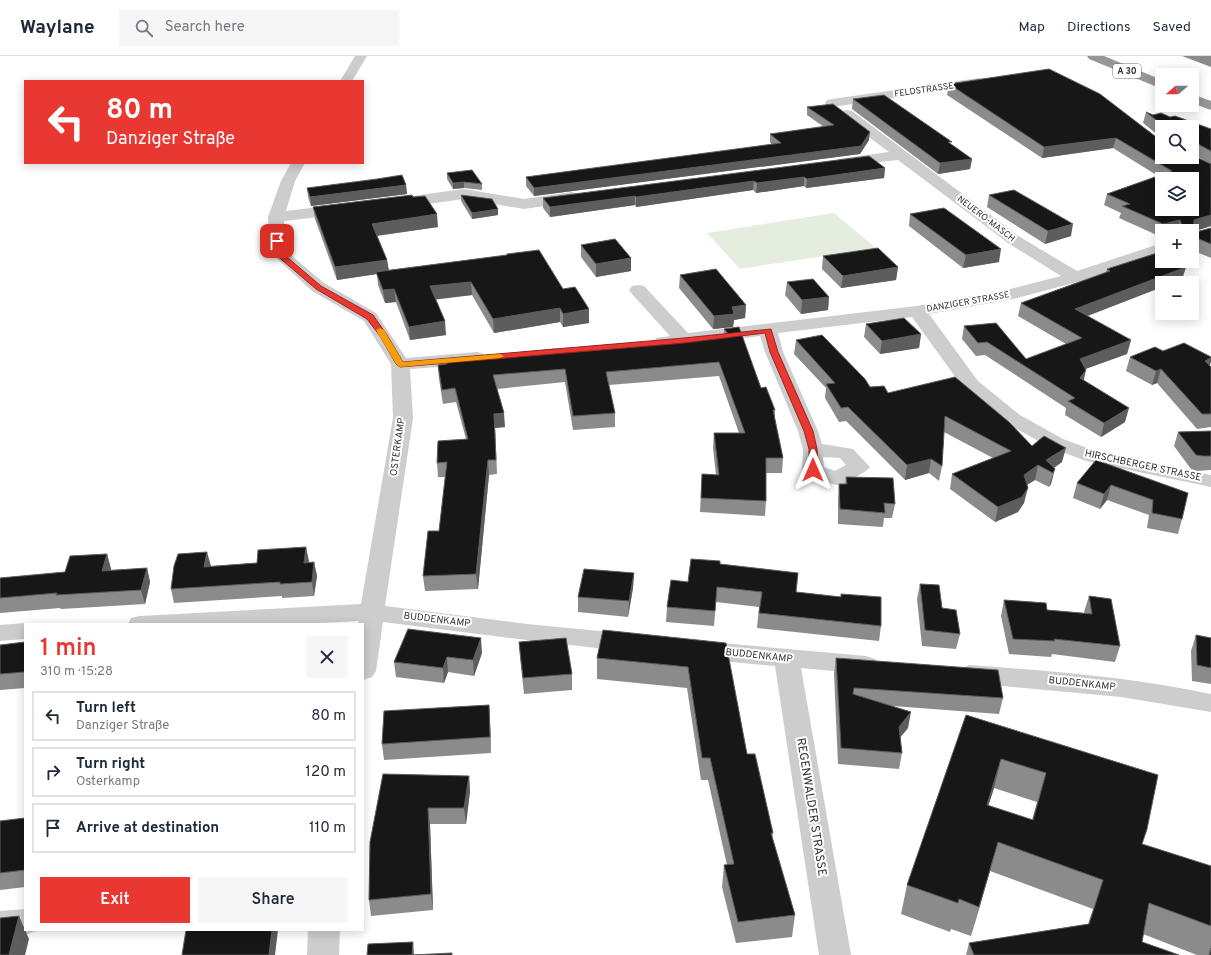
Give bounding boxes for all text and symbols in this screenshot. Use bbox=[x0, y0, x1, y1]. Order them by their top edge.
search box bbox=[119, 10, 399, 46]
text: Waylane bbox=[20, 16, 95, 40]
icon: search bbox=[133, 17, 155, 39]
text: Search here bbox=[165, 18, 245, 37]
text: Map bbox=[1019, 19, 1045, 36]
text: Directions bbox=[1067, 19, 1131, 36]
text: Saved bbox=[1153, 19, 1191, 36]
road number: A 30 bbox=[1113, 64, 1141, 78]
north arrow bbox=[1155, 68, 1199, 112]
map controls bbox=[1155, 68, 1199, 320]
street label: FELDSTRASSE bbox=[894, 80, 954, 100]
text: 80 m bbox=[106, 93, 173, 129]
icon: left bbox=[40, 96, 92, 148]
button: search bbox=[1155, 120, 1199, 164]
text: Danziger Straße bbox=[106, 128, 235, 151]
button: layers bbox=[1155, 172, 1199, 216]
street label: NEUERO-MASCH bbox=[955, 194, 1017, 244]
pin bbox=[260, 224, 294, 258]
button: + bbox=[1155, 224, 1199, 268]
icon: arrive bbox=[266, 230, 288, 252]
button: − bbox=[1155, 276, 1199, 320]
street label: DANZIGER STRASSE bbox=[926, 289, 1010, 315]
street label: OSTERKAMP bbox=[387, 417, 409, 477]
street label: HIRSCHBERGER STRASSE bbox=[1083, 447, 1203, 485]
position arrow bbox=[792, 449, 834, 491]
street label: BUDDENKAMP bbox=[403, 609, 471, 631]
text: 1 min bbox=[40, 634, 97, 664]
button: close bbox=[306, 636, 348, 678]
street label: BUDDENKAMP bbox=[725, 646, 793, 666]
text: 310 m · 15:28 bbox=[40, 664, 113, 680]
street label: BUDDENKAMP bbox=[1048, 674, 1116, 694]
text: Turn left bbox=[76, 699, 136, 718]
icon: left bbox=[42, 705, 64, 727]
text: 80 m bbox=[311, 707, 346, 726]
text: Danziger Straße bbox=[76, 718, 169, 734]
street label: REGENWALDER STRASSE bbox=[792, 737, 830, 877]
text: Turn right bbox=[76, 755, 145, 774]
icon: right bbox=[42, 761, 64, 783]
text: 120 m bbox=[305, 763, 346, 782]
text: Osterkamp bbox=[76, 774, 140, 790]
icon: arrive bbox=[42, 817, 64, 839]
text: Arrive at destination bbox=[76, 819, 219, 838]
text: 110 m bbox=[309, 819, 346, 838]
button: Exit bbox=[40, 877, 190, 923]
button: Share bbox=[198, 877, 348, 923]

